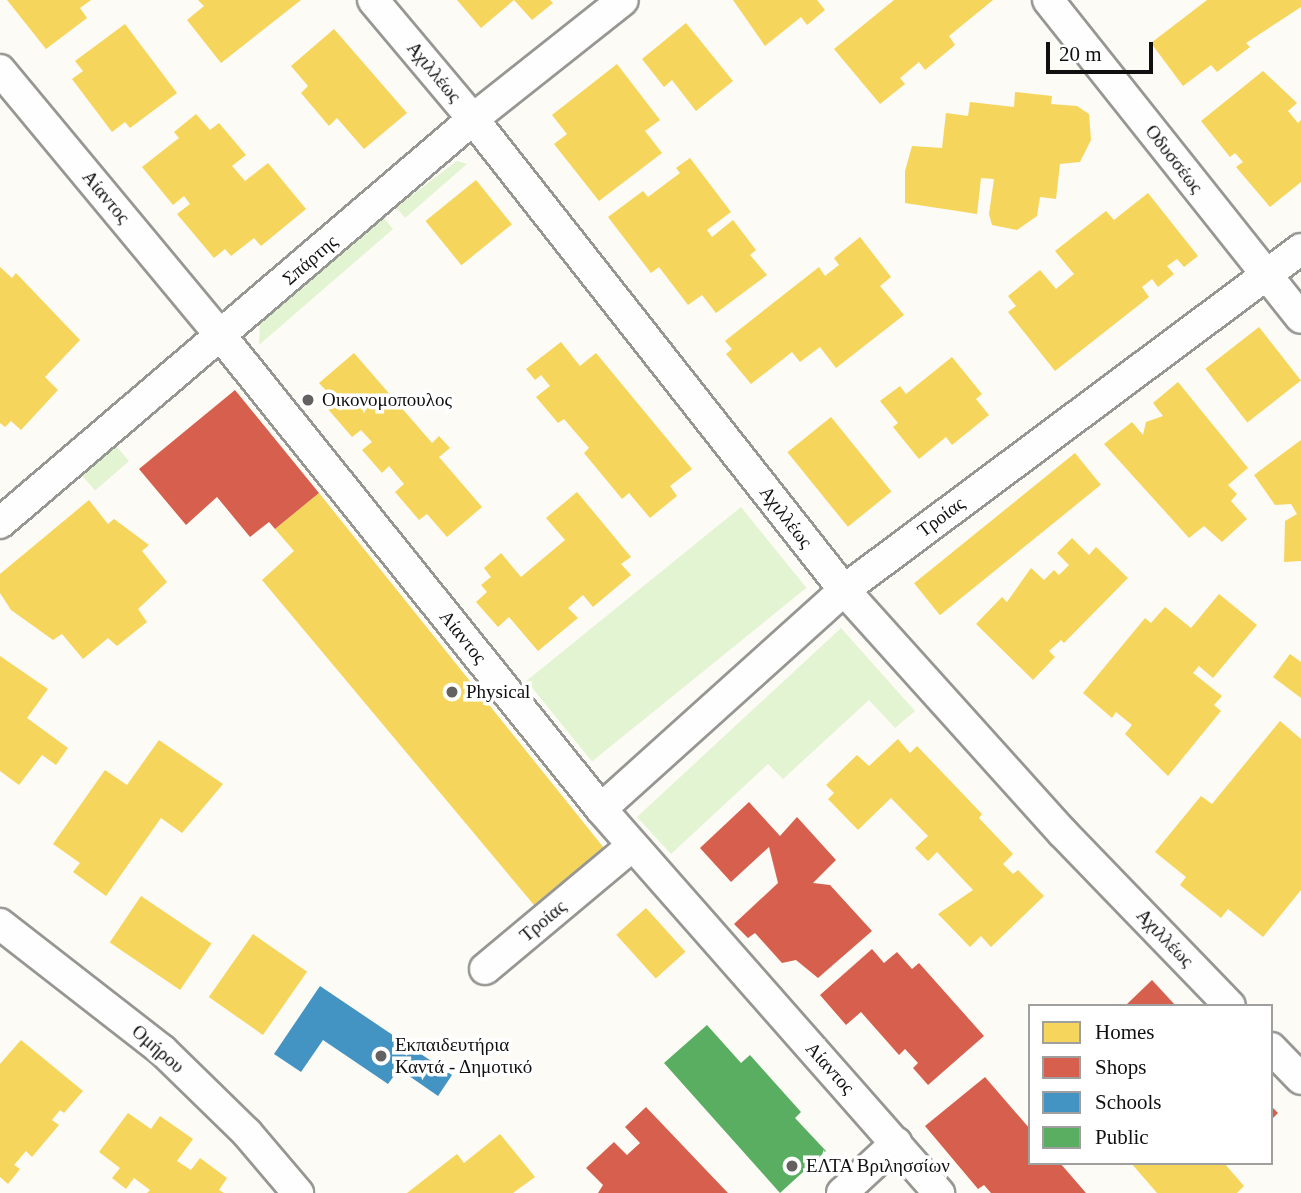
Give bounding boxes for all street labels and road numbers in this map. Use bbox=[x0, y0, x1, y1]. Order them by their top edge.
street label: Αχιλλέως bbox=[402, 37, 466, 107]
street label: Οδυσσέως bbox=[1140, 120, 1208, 198]
street label: Αίαντος bbox=[77, 166, 135, 228]
street label: Σπάρτης bbox=[278, 230, 342, 290]
street label: Αχιλλέως bbox=[755, 481, 817, 553]
street label: Τροίας bbox=[913, 492, 969, 542]
street label: Αίαντος bbox=[435, 606, 491, 668]
street label: Τροίας bbox=[515, 895, 571, 947]
street label: Αχιλλέως bbox=[1132, 904, 1198, 972]
street label: Ομήρου bbox=[127, 1020, 189, 1078]
street label: Αίαντος bbox=[801, 1037, 859, 1099]

